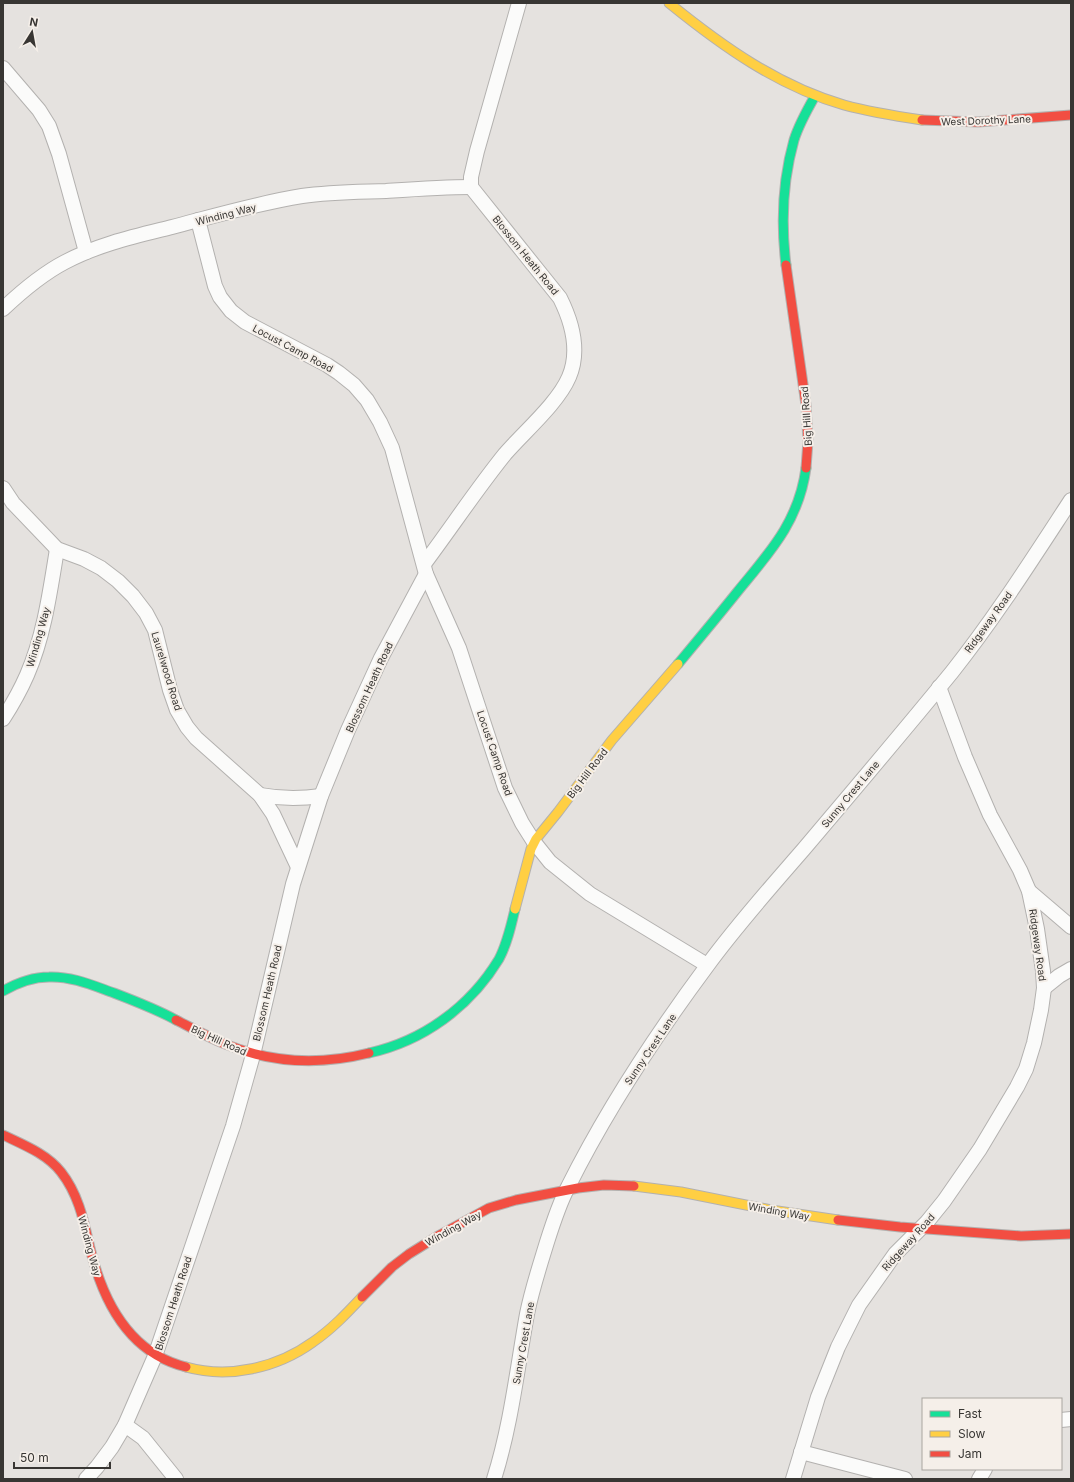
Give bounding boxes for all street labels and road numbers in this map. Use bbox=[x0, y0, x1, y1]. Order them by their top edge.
street label: West Dorothy Lane bbox=[941, 112, 1031, 128]
street label: Winding Way bbox=[194, 201, 258, 227]
street label: Blossom Heath Road bbox=[490, 213, 562, 297]
street label: Locust Camp Road bbox=[251, 322, 335, 374]
street label: Big Hill Road bbox=[798, 386, 814, 446]
street label: Ridgeway Road bbox=[962, 589, 1014, 655]
street label: Winding Way bbox=[24, 605, 52, 668]
street label: Laurelwood Road bbox=[149, 630, 185, 712]
street label: Blossom Heath Road bbox=[343, 640, 395, 734]
street label: Locust Camp Road bbox=[475, 709, 515, 797]
street label: Big Hill Road bbox=[564, 746, 610, 800]
street label: Sunny Crest Lane bbox=[819, 758, 882, 830]
street label: Ridgeway Road bbox=[1027, 908, 1049, 982]
street label: Blossom Heath Road bbox=[250, 944, 284, 1042]
street label: Sunny Crest Lane bbox=[622, 1011, 678, 1087]
street label: Big Hill Road bbox=[189, 1022, 249, 1058]
street label: Winding Way bbox=[747, 1200, 811, 1222]
street label: Winding Way bbox=[423, 1208, 483, 1248]
street label: Ridgeway Road bbox=[879, 1211, 937, 1273]
street label: Winding Way bbox=[76, 1214, 104, 1278]
street label: Blossom Heath Road bbox=[152, 1254, 194, 1352]
street label: Sunny Crest Lane bbox=[510, 1301, 536, 1385]

